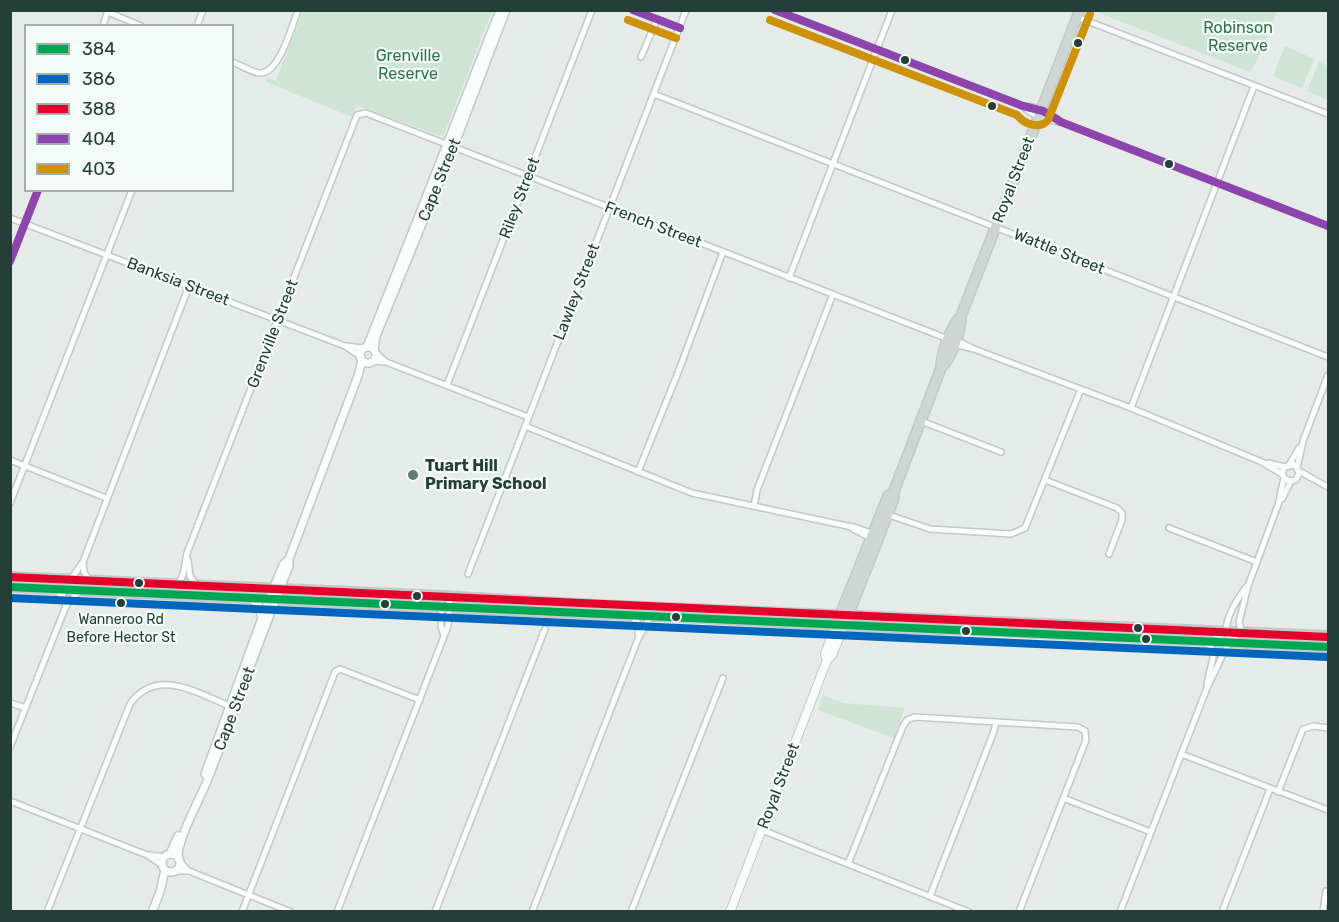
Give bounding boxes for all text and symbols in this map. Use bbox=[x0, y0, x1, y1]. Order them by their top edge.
park label: Robinson Reserve bbox=[1203, 18, 1273, 56]
legend bbox=[24, 24, 234, 192]
unlabelled marker bbox=[1072, 37, 1084, 49]
text: 384 bbox=[82, 38, 115, 60]
park label: Grenville Reserve bbox=[376, 46, 440, 84]
unlabelled marker bbox=[899, 54, 911, 66]
text: 386 bbox=[82, 68, 115, 90]
text: 388 bbox=[82, 98, 116, 120]
unlabelled marker bbox=[986, 100, 998, 112]
text: 404 bbox=[82, 128, 116, 150]
street label: Royal Street bbox=[989, 134, 1039, 226]
street label: Cape Street bbox=[415, 136, 465, 224]
street label: Riley Street bbox=[496, 154, 544, 242]
text: 403 bbox=[82, 158, 115, 180]
unlabelled marker bbox=[1163, 158, 1175, 170]
street label: French Street bbox=[602, 198, 704, 252]
street label: Wattle Street bbox=[1011, 225, 1107, 279]
street label: Lawley Street bbox=[550, 241, 604, 343]
street label: Banksia Street bbox=[124, 254, 232, 310]
street label: Grenville Street bbox=[243, 277, 303, 391]
place label: Tuart Hill Primary School bbox=[425, 456, 547, 494]
marker: Tuart Hill Primary School bbox=[406, 468, 420, 482]
unlabelled marker bbox=[133, 577, 145, 589]
unlabelled marker bbox=[411, 590, 423, 602]
marker: Wanneroo Rd Before Hector St bbox=[115, 597, 127, 609]
unlabelled marker bbox=[379, 598, 391, 610]
unlabelled marker bbox=[670, 611, 682, 623]
place label: Wanneroo Rd Before Hector St bbox=[67, 612, 175, 644]
unlabelled marker bbox=[1132, 622, 1144, 634]
unlabelled marker bbox=[960, 625, 972, 637]
unlabelled marker bbox=[1140, 633, 1152, 645]
street label: Cape Street bbox=[210, 664, 260, 754]
street label: Royal Street bbox=[754, 740, 804, 832]

